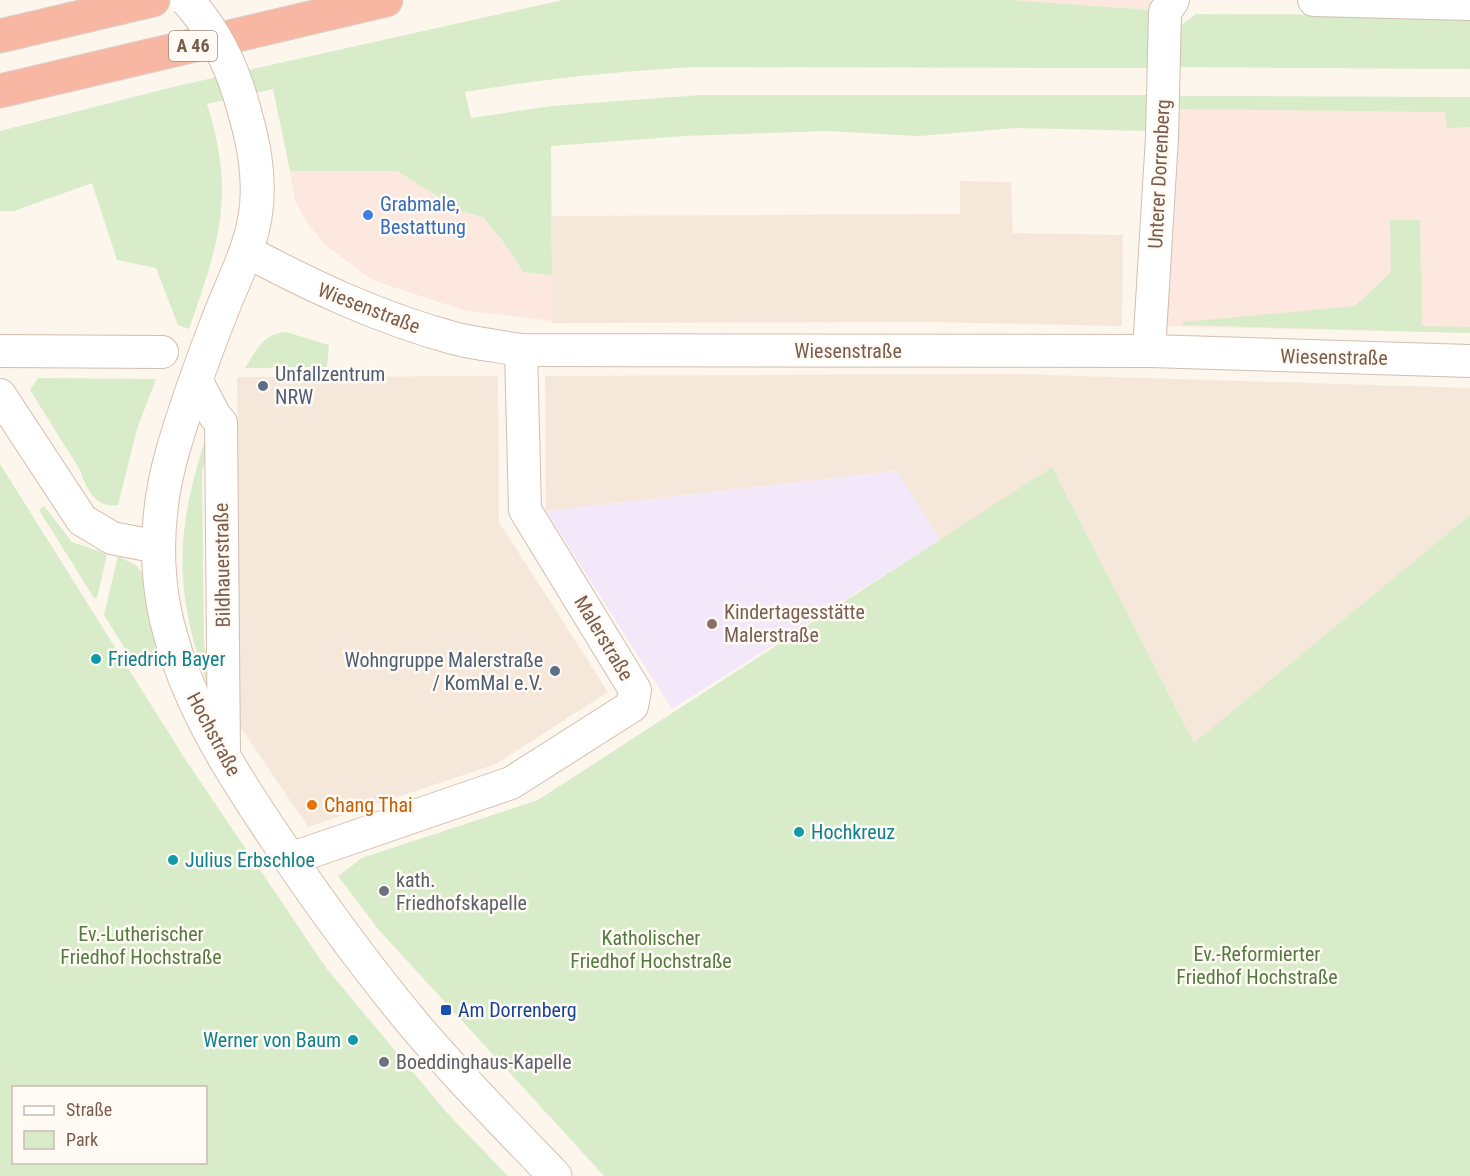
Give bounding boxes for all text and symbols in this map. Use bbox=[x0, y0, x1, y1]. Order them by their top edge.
road number: A 46 bbox=[169, 31, 217, 61]
street label: Unterer Dorrenberg bbox=[1143, 99, 1175, 249]
place label: Grabmale, Bestattung bbox=[380, 192, 466, 239]
marker: Grabmale, Bestattung bbox=[361, 208, 375, 222]
street label: Wiesenstraße bbox=[315, 278, 423, 338]
street label: Wiesenstraße bbox=[794, 339, 902, 363]
street label: Wiesenstraße bbox=[1280, 344, 1388, 370]
place label: Unfallzentrum NRW bbox=[275, 362, 385, 409]
marker: Unfallzentrum NRW bbox=[256, 379, 270, 393]
street label: Bildhauerstraße bbox=[209, 503, 235, 627]
street label: Malerstraße bbox=[569, 591, 639, 685]
place label: Kindertagesstätte Malerstraße bbox=[724, 600, 865, 647]
marker: Kindertagesstätte Malerstraße bbox=[705, 617, 719, 631]
place label: Friedrich Bayer bbox=[108, 647, 226, 671]
place label: Wohngruppe Malerstraße / KomMal e.V. bbox=[344, 648, 543, 695]
marker: Friedrich Bayer bbox=[89, 652, 103, 666]
marker: Wohngruppe Malerstraße / KomMal e.V. bbox=[548, 664, 562, 678]
street label: Hochstraße bbox=[182, 688, 246, 780]
place label: Chang Thai bbox=[324, 793, 413, 817]
marker: Chang Thai bbox=[305, 798, 319, 812]
place label: Hochkreuz bbox=[811, 820, 895, 844]
marker: Hochkreuz bbox=[792, 825, 806, 839]
place label: Julius Erbschloe bbox=[185, 848, 315, 872]
marker: Julius Erbschloe bbox=[166, 853, 180, 867]
place label: kath. Friedhofskapelle bbox=[396, 868, 527, 915]
marker: kath. Friedhofskapelle bbox=[377, 884, 391, 898]
park label: Ev.-Lutherischer Friedhof Hochstraße bbox=[60, 922, 222, 969]
park label: Katholischer Friedhof Hochstraße bbox=[570, 926, 732, 973]
park label: Ev.-Reformierter Friedhof Hochstraße bbox=[1176, 942, 1338, 989]
place label: Am Dorrenberg bbox=[458, 998, 577, 1022]
marker: Am Dorrenberg bbox=[439, 1003, 453, 1017]
place label: Werner von Baum bbox=[203, 1028, 341, 1052]
marker: Werner von Baum bbox=[346, 1033, 360, 1047]
place label: Boeddinghaus-Kapelle bbox=[396, 1050, 572, 1074]
marker: Boeddinghaus-Kapelle bbox=[377, 1055, 391, 1069]
legend bbox=[12, 1086, 207, 1164]
text: Straße bbox=[66, 1099, 112, 1120]
text: Park bbox=[66, 1129, 98, 1150]

